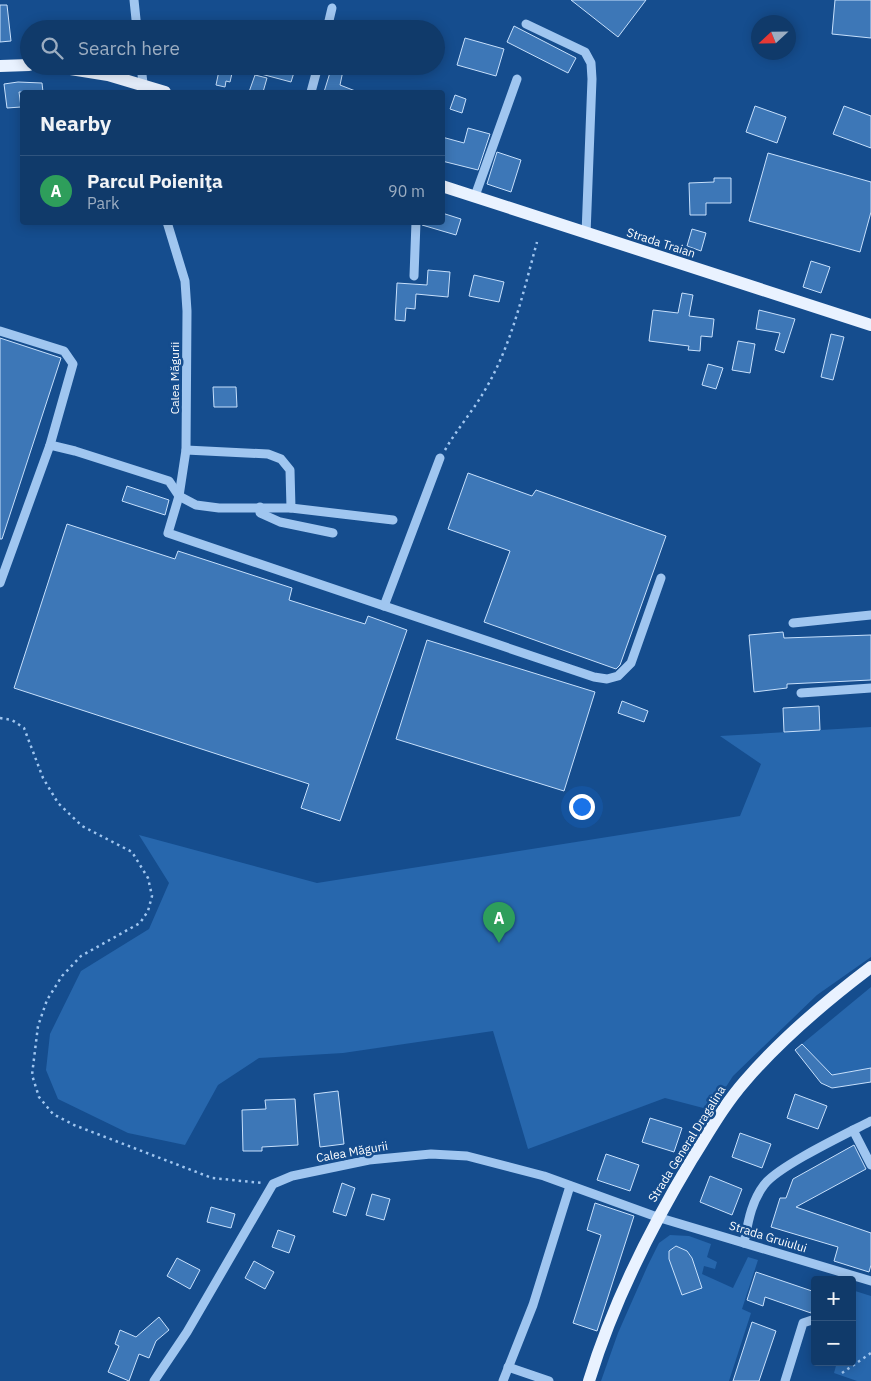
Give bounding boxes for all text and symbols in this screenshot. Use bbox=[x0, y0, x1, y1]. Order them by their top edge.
north arrow bbox=[751, 15, 796, 60]
search box bbox=[20, 20, 445, 75]
icon: search bbox=[38, 34, 66, 62]
text: Search here bbox=[78, 36, 180, 60]
text: Nearby bbox=[40, 109, 111, 137]
text: Parcul Poieniţa bbox=[87, 169, 223, 193]
text: A bbox=[51, 181, 61, 201]
text: 90 m bbox=[388, 181, 425, 201]
text: Park bbox=[87, 193, 119, 213]
street label: Strada Traian bbox=[625, 224, 697, 261]
street label: Calea Măgurii bbox=[167, 342, 182, 414]
your location bbox=[569, 794, 595, 820]
pin: A bbox=[483, 902, 515, 943]
street label: Strada General Dragalina bbox=[645, 1082, 729, 1205]
street label: Calea Măgurii bbox=[315, 1138, 389, 1165]
street label: Strada Gruiului bbox=[727, 1218, 809, 1255]
map controls bbox=[811, 1276, 856, 1366]
button: + bbox=[811, 1276, 856, 1321]
button: − bbox=[811, 1321, 856, 1366]

